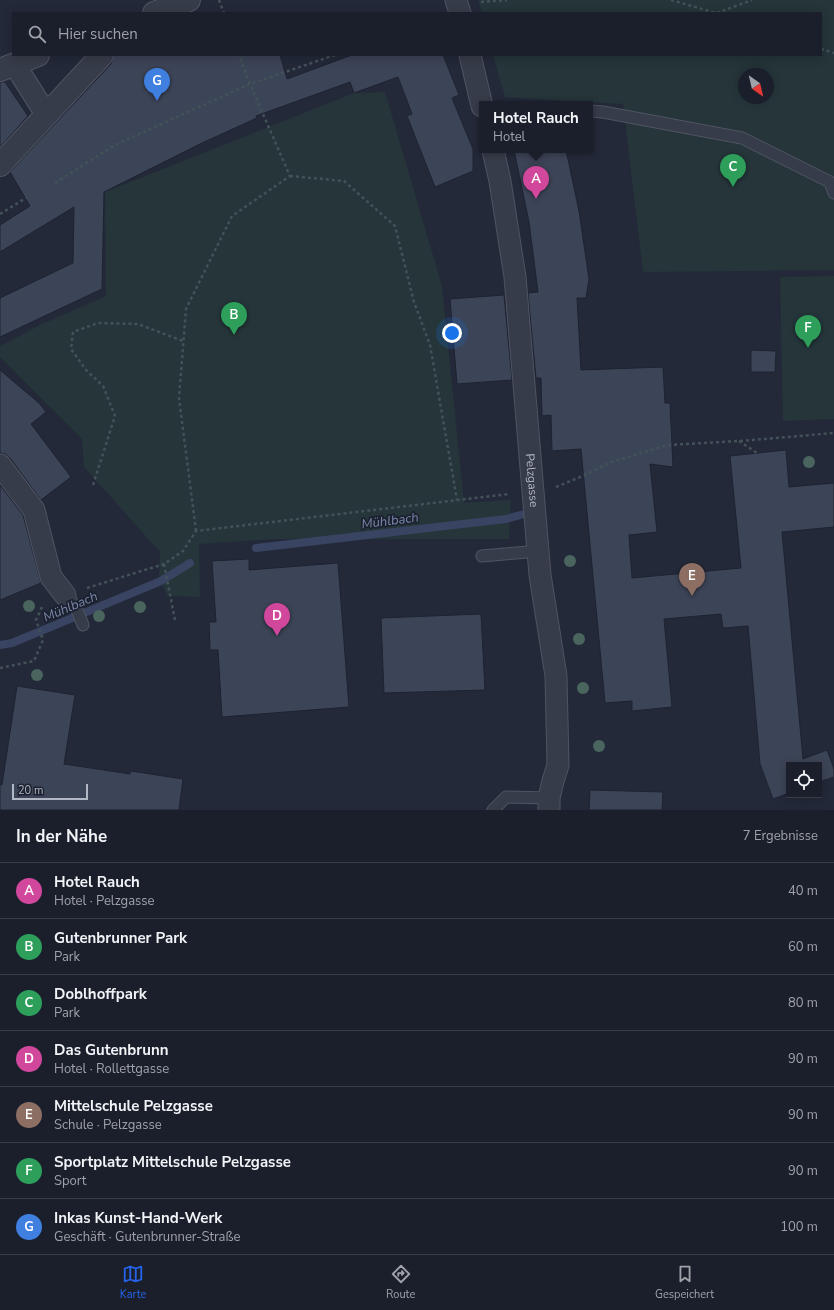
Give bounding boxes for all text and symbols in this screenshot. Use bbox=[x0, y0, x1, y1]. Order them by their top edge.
search box bbox=[12, 12, 822, 56]
icon: search bbox=[26, 23, 48, 45]
text: Hier suchen bbox=[58, 24, 138, 44]
pin: G bbox=[144, 68, 170, 101]
north arrow bbox=[738, 68, 774, 104]
popup bbox=[479, 101, 593, 153]
text: Hotel Rauch bbox=[493, 108, 579, 128]
text: Hotel bbox=[493, 128, 525, 146]
pin: C bbox=[720, 154, 746, 187]
pin: A bbox=[523, 166, 549, 199]
pin: B bbox=[221, 302, 247, 335]
pin: F bbox=[795, 315, 821, 348]
your location bbox=[442, 323, 462, 343]
street label: Pelzgasse bbox=[522, 453, 542, 508]
water label: Mühlbach bbox=[360, 509, 420, 533]
pin: E bbox=[679, 563, 705, 596]
water label: Mühlbach bbox=[40, 587, 100, 626]
pin: D bbox=[264, 603, 290, 636]
map controls bbox=[786, 762, 822, 798]
button: locate bbox=[786, 762, 822, 798]
scale bar bbox=[12, 782, 88, 801]
text: 20 m bbox=[18, 783, 43, 798]
text: In der Nähe bbox=[16, 825, 107, 848]
text: 7 Ergebnisse bbox=[743, 827, 818, 845]
text: Hotel Rauch bbox=[54, 872, 140, 892]
text: A bbox=[24, 882, 34, 900]
text: 40 m bbox=[788, 882, 818, 900]
text: Hotel · Pelzgasse bbox=[54, 892, 154, 910]
text: Gutenbrunner Park bbox=[54, 928, 187, 948]
text: B bbox=[25, 938, 33, 956]
text: 60 m bbox=[788, 938, 818, 956]
text: Park bbox=[54, 948, 80, 966]
text: Doblhoffpark bbox=[54, 984, 147, 1004]
text: C bbox=[25, 994, 33, 1012]
text: 80 m bbox=[788, 994, 818, 1012]
text: Park bbox=[54, 1004, 80, 1022]
text: Das Gutenbrunn bbox=[54, 1040, 168, 1060]
text: D bbox=[24, 1050, 34, 1068]
text: 90 m bbox=[788, 1050, 818, 1068]
text: Hotel · Rollettgasse bbox=[54, 1060, 169, 1078]
text: Mittelschule Pelzgasse bbox=[54, 1096, 213, 1116]
text: E bbox=[25, 1106, 33, 1124]
text: 90 m bbox=[788, 1106, 818, 1124]
text: Schule · Pelzgasse bbox=[54, 1116, 162, 1134]
text: Sportplatz Mittelschule Pelzgasse bbox=[54, 1152, 291, 1172]
text: F bbox=[25, 1162, 33, 1180]
text: 90 m bbox=[788, 1162, 818, 1180]
text: Sport bbox=[54, 1172, 86, 1190]
text: Inkas Kunst-Hand-Werk bbox=[54, 1208, 222, 1228]
text: G bbox=[24, 1218, 34, 1236]
text: 100 m bbox=[780, 1218, 818, 1236]
text: Geschäft · Gutenbrunner-Straße bbox=[54, 1228, 240, 1246]
tab: Karte bbox=[120, 1263, 146, 1302]
tab: Route bbox=[386, 1263, 415, 1302]
tab: Gespeichert bbox=[655, 1263, 714, 1302]

